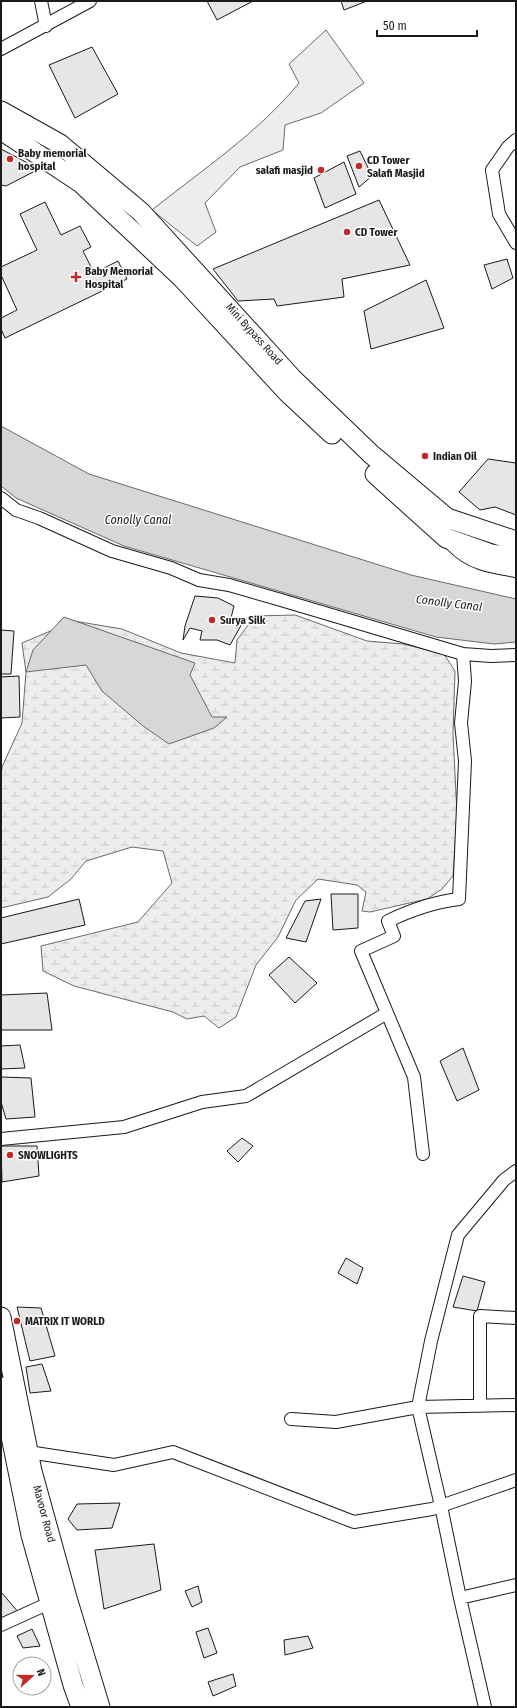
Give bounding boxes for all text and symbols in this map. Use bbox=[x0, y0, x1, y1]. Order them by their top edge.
scale bar bbox=[377, 12, 477, 38]
text: 50 m bbox=[383, 19, 407, 33]
place label: Baby memorial hospital bbox=[18, 147, 87, 173]
marker: Baby memorial hospital bbox=[5, 154, 15, 164]
place label: CD Tower Salafi Masjid bbox=[367, 154, 425, 180]
marker: CD Tower Salafi Masjid bbox=[354, 161, 364, 171]
place label: salafi masjid bbox=[256, 164, 313, 177]
marker: salafi masjid bbox=[316, 165, 326, 175]
place label: CD Tower bbox=[355, 226, 398, 239]
marker: CD Tower bbox=[342, 227, 352, 237]
place label: Baby Memorial Hospital bbox=[85, 265, 154, 291]
marker: Baby Memorial Hospital bbox=[70, 271, 82, 283]
street label: Mini Bypass Road bbox=[223, 301, 285, 367]
place label: Indian Oil bbox=[433, 450, 478, 463]
marker: Indian Oil bbox=[420, 451, 430, 461]
water label: Conolly Canal bbox=[105, 513, 171, 527]
water label: Conolly Canal bbox=[415, 592, 483, 614]
place label: Surya Silk bbox=[220, 614, 266, 627]
marker: Surya Silk bbox=[207, 615, 217, 625]
place label: SNOWLIGHTS bbox=[18, 1149, 78, 1162]
marker: SNOWLIGHTS bbox=[5, 1150, 15, 1160]
place label: MATRIX IT WORLD bbox=[25, 1315, 105, 1328]
marker: MATRIX IT WORLD bbox=[12, 1316, 22, 1326]
street label: Mavoor Road bbox=[30, 1484, 58, 1544]
north arrow bbox=[12, 1656, 52, 1696]
text: N bbox=[34, 1667, 48, 1678]

